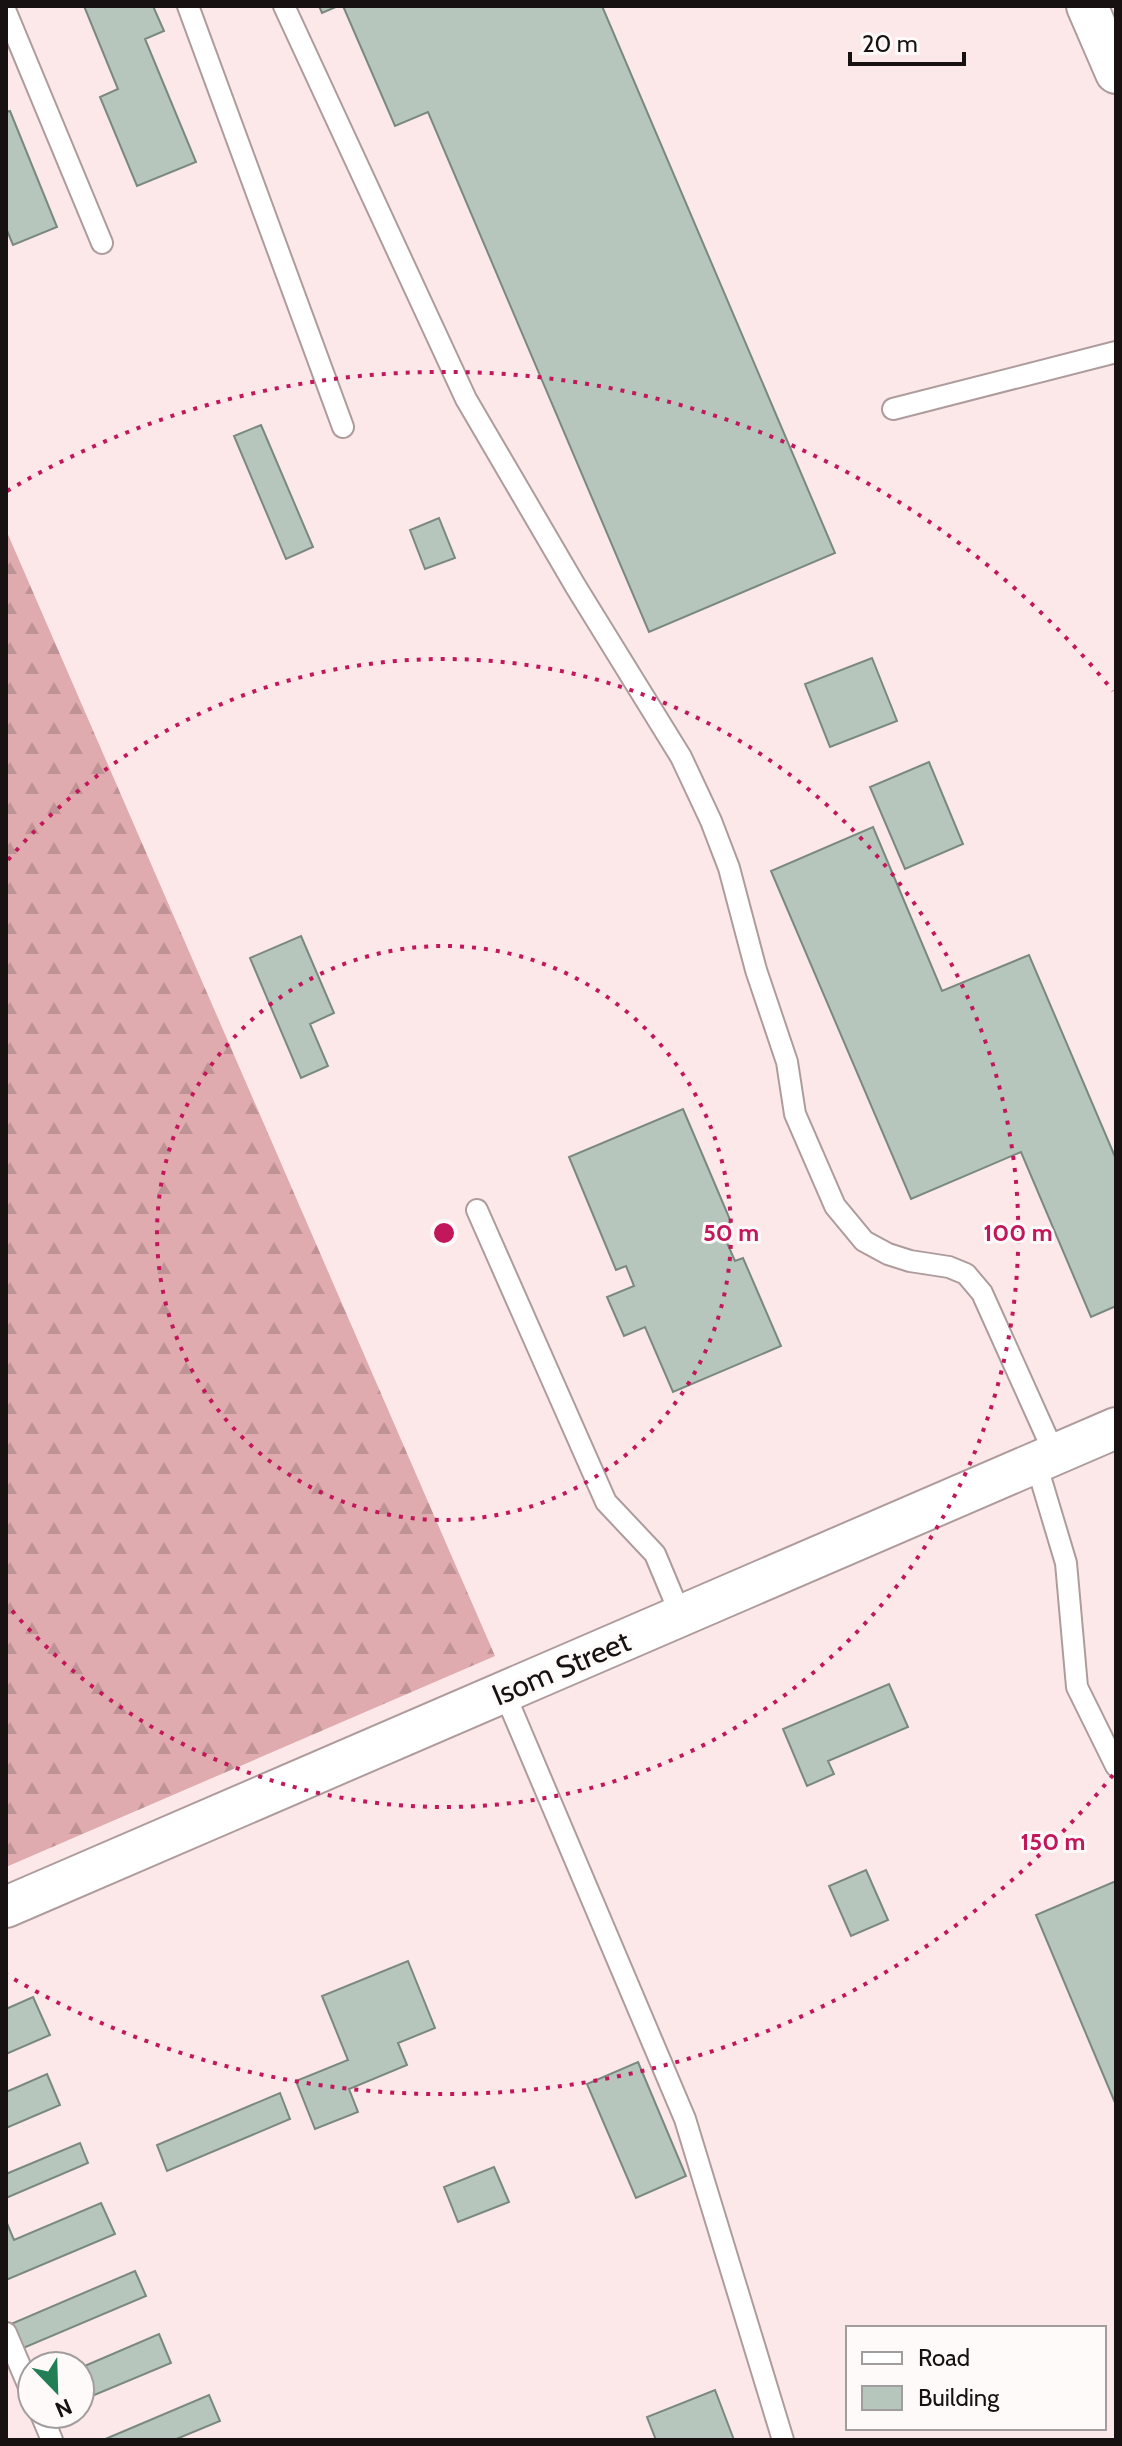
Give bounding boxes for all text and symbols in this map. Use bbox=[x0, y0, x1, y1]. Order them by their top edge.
scale bar bbox=[850, 16, 964, 66]
text: 20 m bbox=[862, 29, 918, 58]
text: 50 m bbox=[703, 1218, 759, 1247]
text: 100 m bbox=[983, 1218, 1053, 1247]
centre of rings bbox=[430, 1219, 458, 1247]
street label: Isom Street bbox=[486, 1622, 636, 1714]
text: 150 m bbox=[1021, 1827, 1085, 1856]
legend bbox=[846, 2326, 1106, 2430]
text: Road bbox=[918, 2343, 970, 2372]
north arrow bbox=[16, 2350, 96, 2430]
text: Building bbox=[918, 2383, 1000, 2412]
text: N bbox=[51, 2392, 76, 2423]

